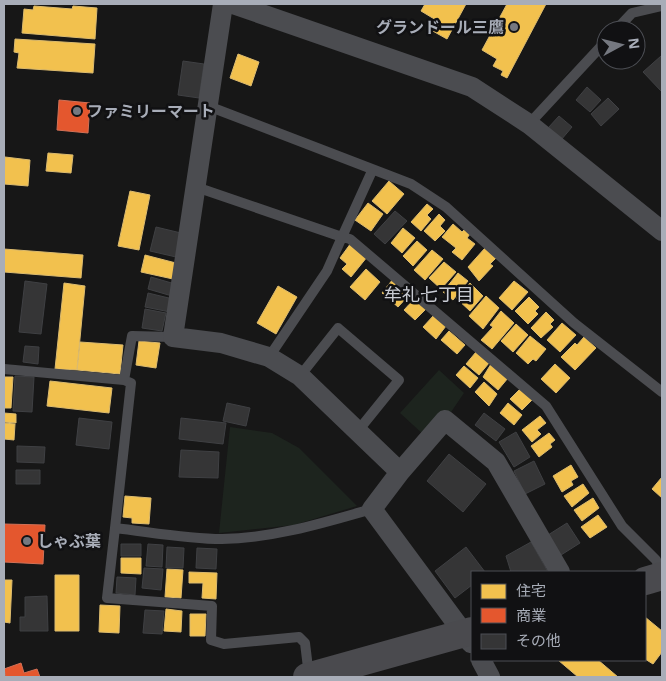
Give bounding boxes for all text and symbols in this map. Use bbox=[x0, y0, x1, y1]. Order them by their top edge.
place label: グランドール三鷹 bbox=[376, 16, 504, 38]
north arrow bbox=[596, 20, 646, 70]
marker: グランドール三鷹 bbox=[508, 21, 520, 33]
text: N bbox=[624, 37, 645, 50]
place label: ファミリーマート bbox=[87, 100, 215, 122]
marker: ファミリーマート bbox=[71, 105, 83, 117]
district label: 牟礼七丁目 bbox=[384, 282, 474, 306]
place label: しゃぶ葉 bbox=[37, 530, 101, 552]
marker: しゃぶ葉 bbox=[21, 535, 33, 547]
legend bbox=[471, 571, 646, 661]
text: 住宅 bbox=[516, 580, 546, 600]
text: 商業 bbox=[516, 605, 546, 625]
text: その他 bbox=[516, 630, 561, 650]

